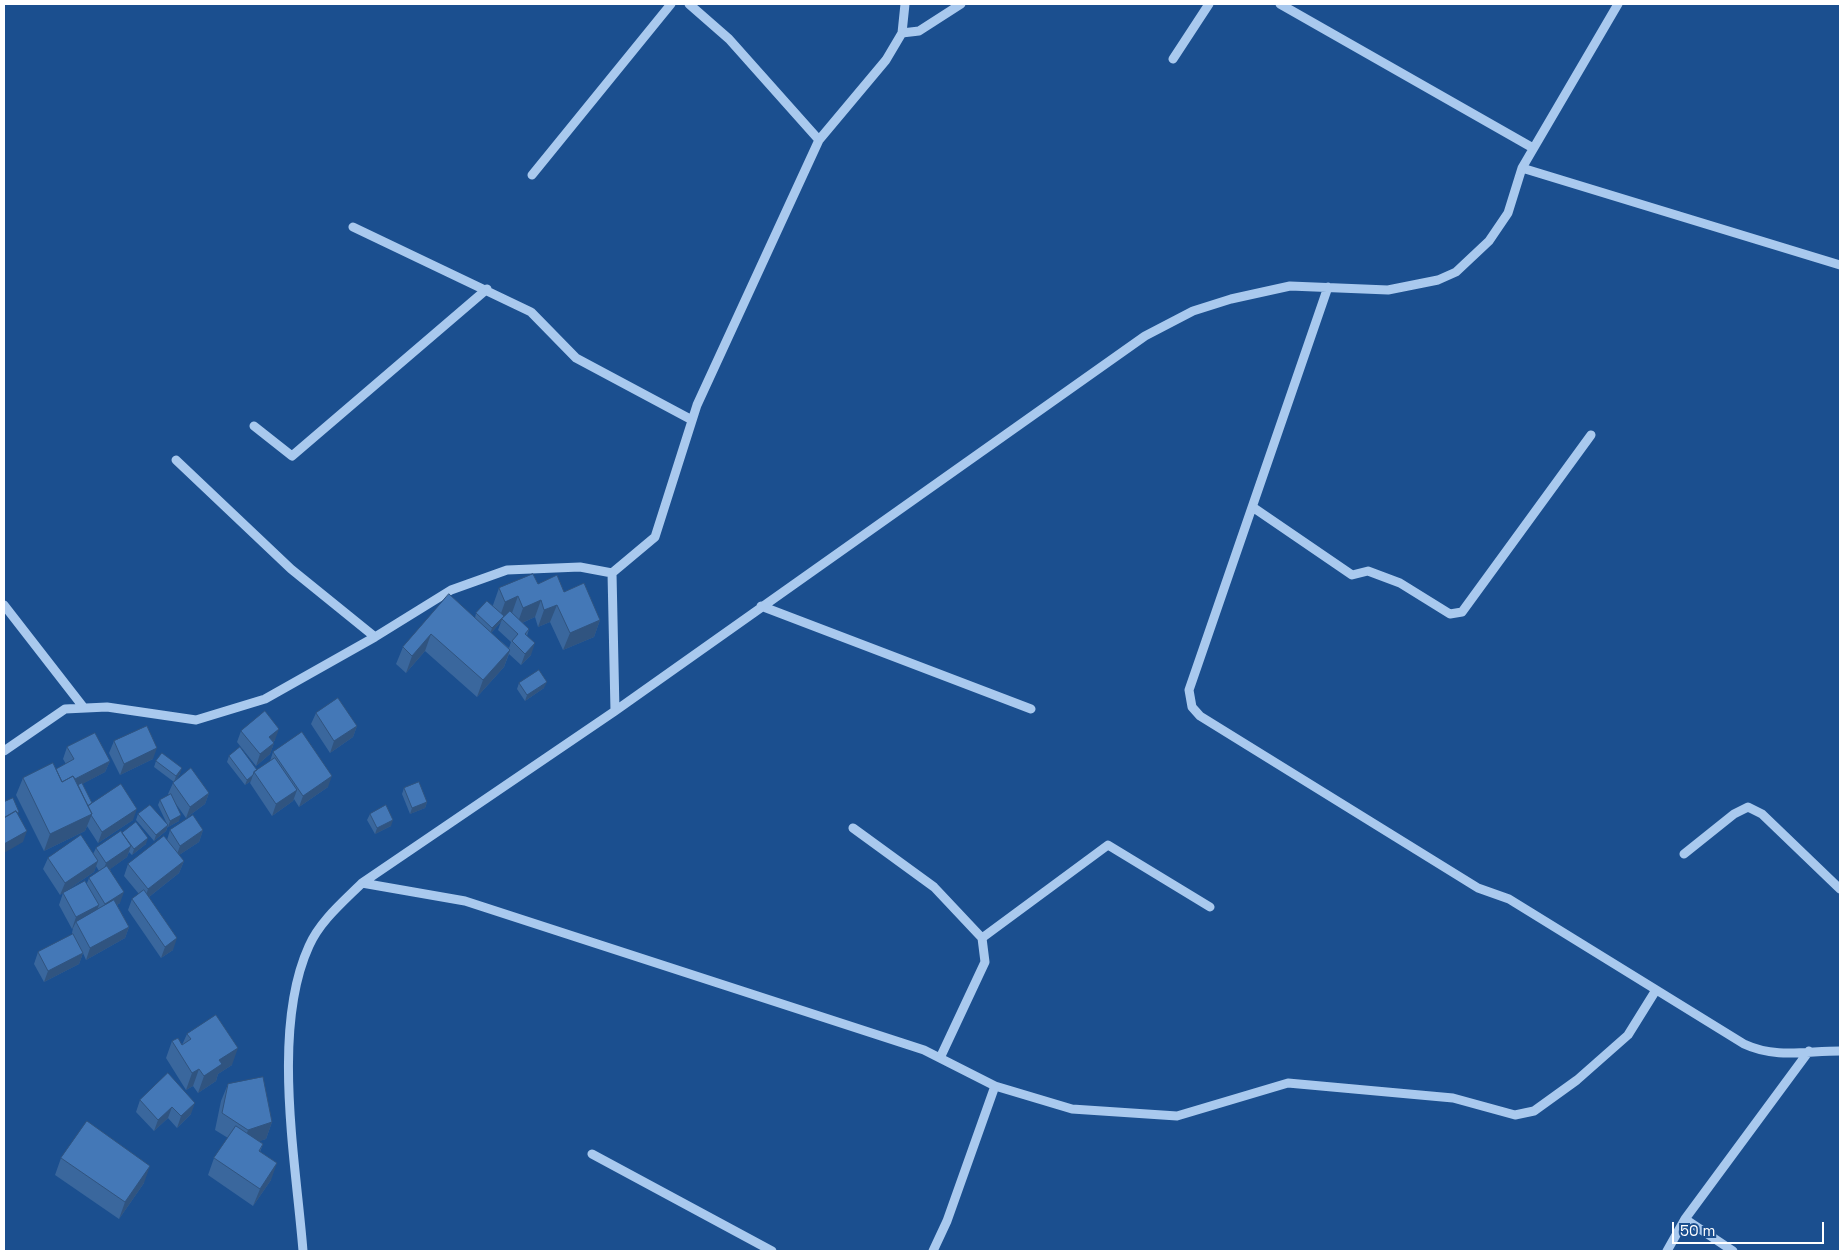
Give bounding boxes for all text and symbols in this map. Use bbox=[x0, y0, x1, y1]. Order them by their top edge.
scale bar bbox=[1674, 1212, 1826, 1244]
text: 50 m bbox=[1680, 1221, 1715, 1240]

